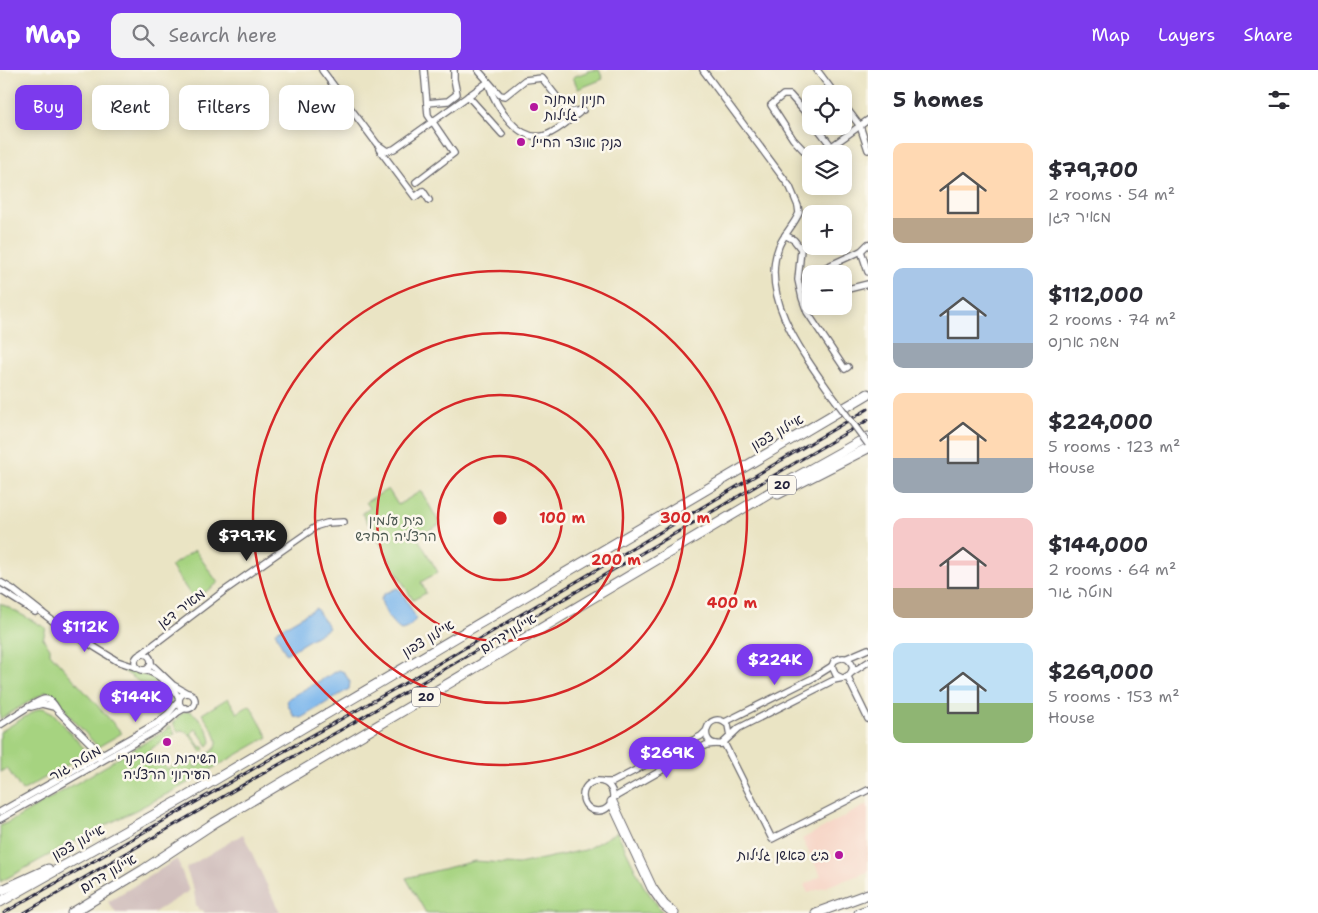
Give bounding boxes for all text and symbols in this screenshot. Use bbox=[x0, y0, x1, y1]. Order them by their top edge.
search box bbox=[111, 13, 461, 58]
text: Map bbox=[25, 19, 81, 51]
icon: search bbox=[129, 21, 157, 49]
text: Search here bbox=[169, 23, 277, 48]
text: Map bbox=[1092, 23, 1130, 47]
text: Layers bbox=[1158, 23, 1215, 47]
text: Share bbox=[1243, 23, 1293, 47]
chip: Buy bbox=[15, 85, 82, 130]
chip: Rent bbox=[92, 85, 169, 130]
chip: Filters bbox=[179, 85, 269, 130]
chip: New bbox=[279, 85, 354, 130]
map controls bbox=[802, 85, 852, 315]
button: locate bbox=[802, 85, 852, 135]
text: 5 homes bbox=[893, 86, 984, 114]
icon: filters bbox=[1265, 86, 1293, 114]
place label: חניון מחנה גלילות bbox=[543, 90, 605, 124]
marker: חניון מחנה גלילות bbox=[528, 101, 540, 113]
place label: בנק אוצר החייל bbox=[531, 133, 622, 151]
marker: בנק אוצר החייל bbox=[515, 136, 527, 148]
button: layers bbox=[802, 145, 852, 195]
text: $79,700 bbox=[1048, 156, 1138, 184]
icon: home bbox=[933, 163, 993, 223]
text: 2 rooms · 54 m² bbox=[1048, 184, 1175, 205]
button: + bbox=[802, 205, 852, 255]
text: מאיר דגן bbox=[1048, 206, 1111, 227]
button: − bbox=[802, 265, 852, 315]
text: $112,000 bbox=[1048, 281, 1143, 309]
icon: home bbox=[933, 288, 993, 348]
text: 2 rooms · 74 m² bbox=[1048, 309, 1176, 330]
text: משה ארנס bbox=[1048, 331, 1119, 352]
text: $224,000 bbox=[1048, 408, 1153, 436]
street label: איילון צפון bbox=[748, 410, 806, 454]
icon: home bbox=[933, 413, 993, 473]
text: 5 rooms · 123 m² bbox=[1048, 436, 1180, 457]
text: House bbox=[1048, 457, 1095, 478]
road number: 20 bbox=[768, 476, 796, 494]
text: 100 m bbox=[539, 508, 585, 528]
text: 300 m bbox=[660, 508, 710, 528]
centre of rings bbox=[491, 509, 509, 527]
park label: בית עלמין הרצליה החדש bbox=[355, 511, 437, 545]
pin: $79.7K bbox=[206, 520, 288, 562]
text: $79.7K bbox=[218, 525, 276, 546]
text: $144,000 bbox=[1048, 531, 1148, 559]
icon: home bbox=[933, 538, 993, 598]
text: 200 m bbox=[591, 550, 641, 570]
text: 2 rooms · 64 m² bbox=[1048, 559, 1176, 580]
text: מוטה גור bbox=[1048, 581, 1113, 602]
street label: מאיר דגן bbox=[154, 584, 208, 632]
text: 400 m bbox=[707, 593, 757, 613]
street label: איילון דרום bbox=[477, 609, 539, 657]
pin: $112K bbox=[50, 610, 120, 653]
street label: איילון צפון bbox=[399, 615, 457, 661]
text: $112K bbox=[62, 616, 108, 637]
pin: $224K bbox=[740, 644, 810, 686]
text: $224K bbox=[748, 649, 802, 670]
text: $269,000 bbox=[1048, 658, 1154, 686]
icon: home bbox=[933, 663, 993, 723]
pin: $144K bbox=[101, 680, 171, 723]
text: $144K bbox=[111, 686, 161, 707]
text: 5 rooms · 153 m² bbox=[1048, 686, 1180, 707]
road number: 20 bbox=[412, 688, 440, 706]
text: House bbox=[1048, 707, 1095, 728]
marker: השירות הווטרינרי העירוני הרצליה bbox=[161, 736, 173, 748]
pin: $269K bbox=[632, 736, 702, 779]
street label: מוטה גור bbox=[46, 741, 104, 785]
text: $269K bbox=[640, 742, 694, 763]
place label: השירות הווטרינרי העירוני הרצליה bbox=[117, 749, 217, 783]
street label: איילון צפון bbox=[48, 820, 108, 864]
place label: ביג פאשן גלילות bbox=[736, 846, 829, 864]
marker: ביג פאשן גלילות bbox=[833, 849, 845, 861]
street label: איילון דרום bbox=[76, 850, 140, 896]

